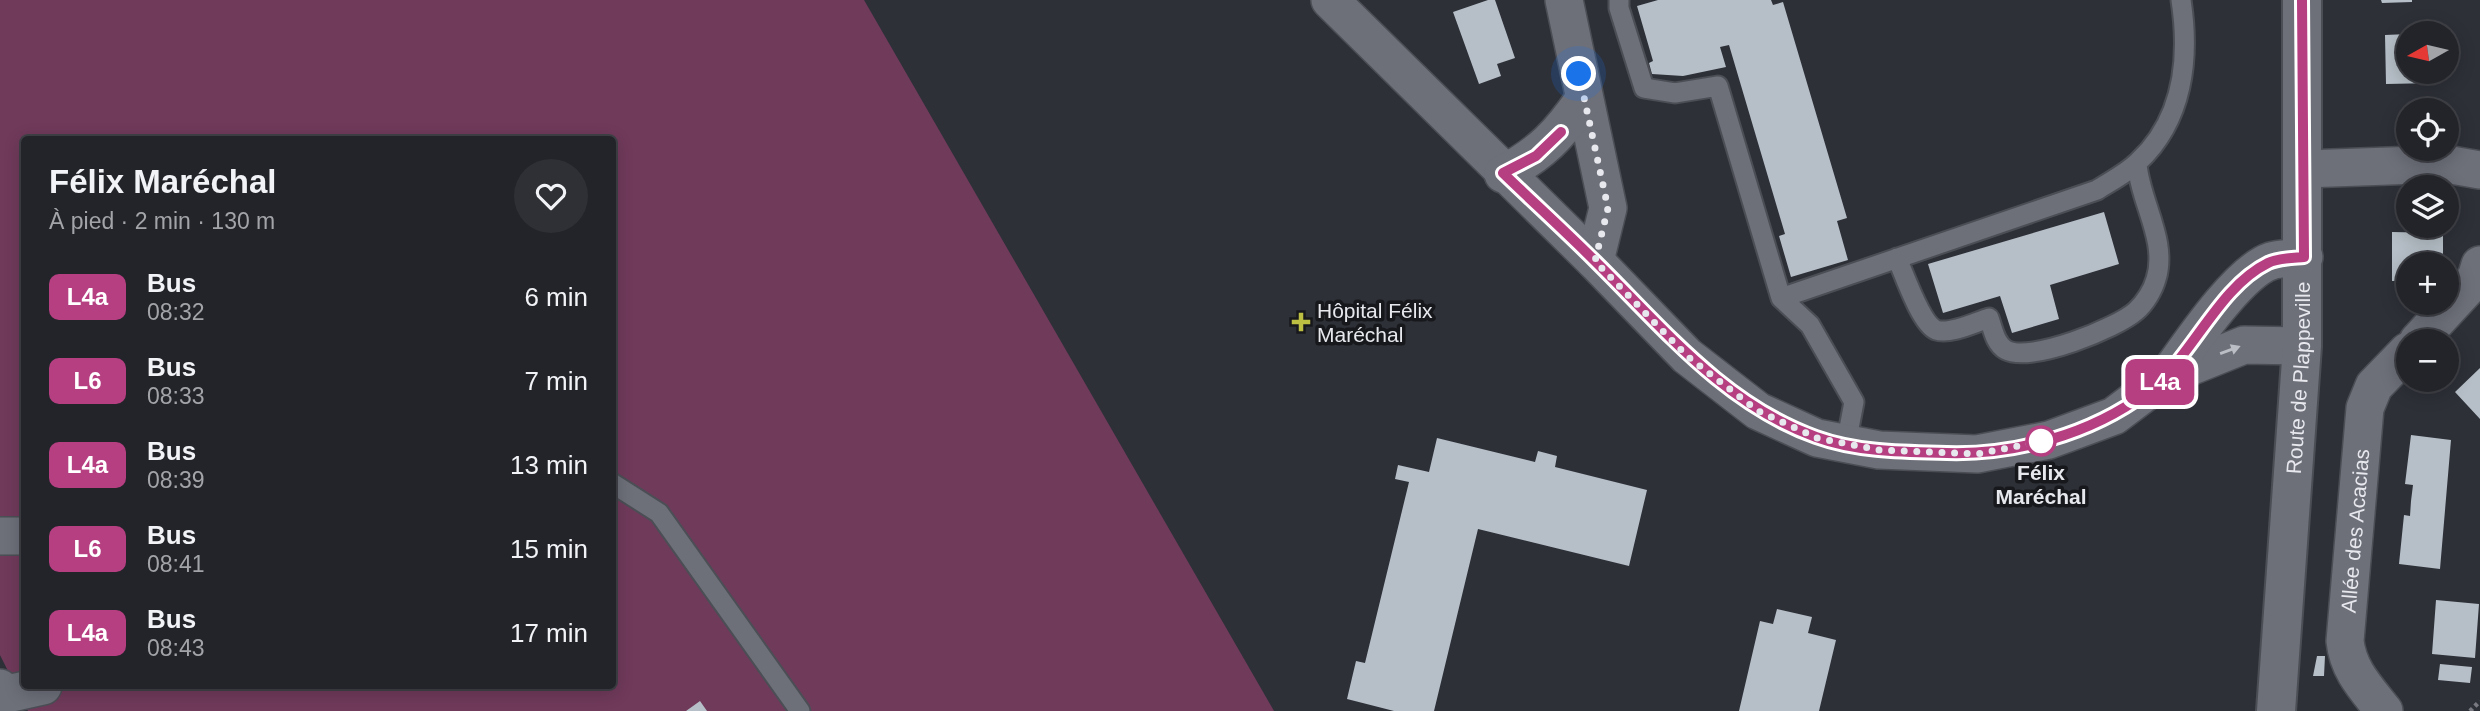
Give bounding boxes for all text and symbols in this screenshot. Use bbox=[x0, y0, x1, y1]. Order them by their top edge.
north arrow bbox=[2396, 21, 2459, 84]
map controls bbox=[2396, 21, 2459, 392]
your location bbox=[1561, 56, 1596, 91]
button: locate bbox=[2396, 98, 2459, 161]
button: heart bbox=[514, 159, 588, 233]
text: Félix Maréchal bbox=[49, 163, 276, 200]
button: layers bbox=[2396, 175, 2459, 238]
text: À pied · 2 min · 130 m bbox=[49, 208, 275, 234]
button: + bbox=[2396, 252, 2459, 315]
text: Bus bbox=[147, 268, 196, 298]
text: 6 min bbox=[524, 282, 588, 312]
street label: Route de Plappeville bbox=[2281, 282, 2314, 475]
text: L4a bbox=[67, 283, 108, 310]
text: 08:32 bbox=[147, 299, 205, 325]
place label: Hôpital Félix Maréchal bbox=[1317, 299, 1433, 346]
marker: Hôpital Félix Maréchal bbox=[1291, 312, 1311, 332]
button: − bbox=[2396, 329, 2459, 392]
one-way arrow bbox=[2220, 344, 2241, 355]
text: Bus bbox=[147, 352, 196, 382]
line badge: L4a bbox=[2120, 359, 2200, 405]
text: 7 min bbox=[524, 366, 588, 396]
text: L6 bbox=[73, 367, 102, 394]
text: L4a bbox=[2139, 368, 2181, 395]
text: 08:33 bbox=[147, 383, 205, 409]
marker: Félix Maréchal bbox=[2026, 426, 2056, 456]
text: Bus bbox=[147, 436, 196, 466]
street label: Allée des Acacias bbox=[2336, 448, 2373, 614]
text: 13 min bbox=[510, 450, 588, 480]
text: L4a bbox=[67, 451, 108, 478]
place label: Félix Maréchal bbox=[1995, 461, 2087, 508]
text: 08:39 bbox=[147, 467, 205, 493]
text: Bus bbox=[147, 520, 196, 550]
text: 15 min bbox=[510, 534, 588, 564]
text: L6 bbox=[73, 535, 102, 562]
text: 08:41 bbox=[147, 551, 205, 577]
text: Bus bbox=[147, 604, 196, 634]
text: 17 min bbox=[510, 618, 588, 648]
text: L4a bbox=[67, 619, 108, 646]
text: 08:43 bbox=[147, 635, 205, 661]

